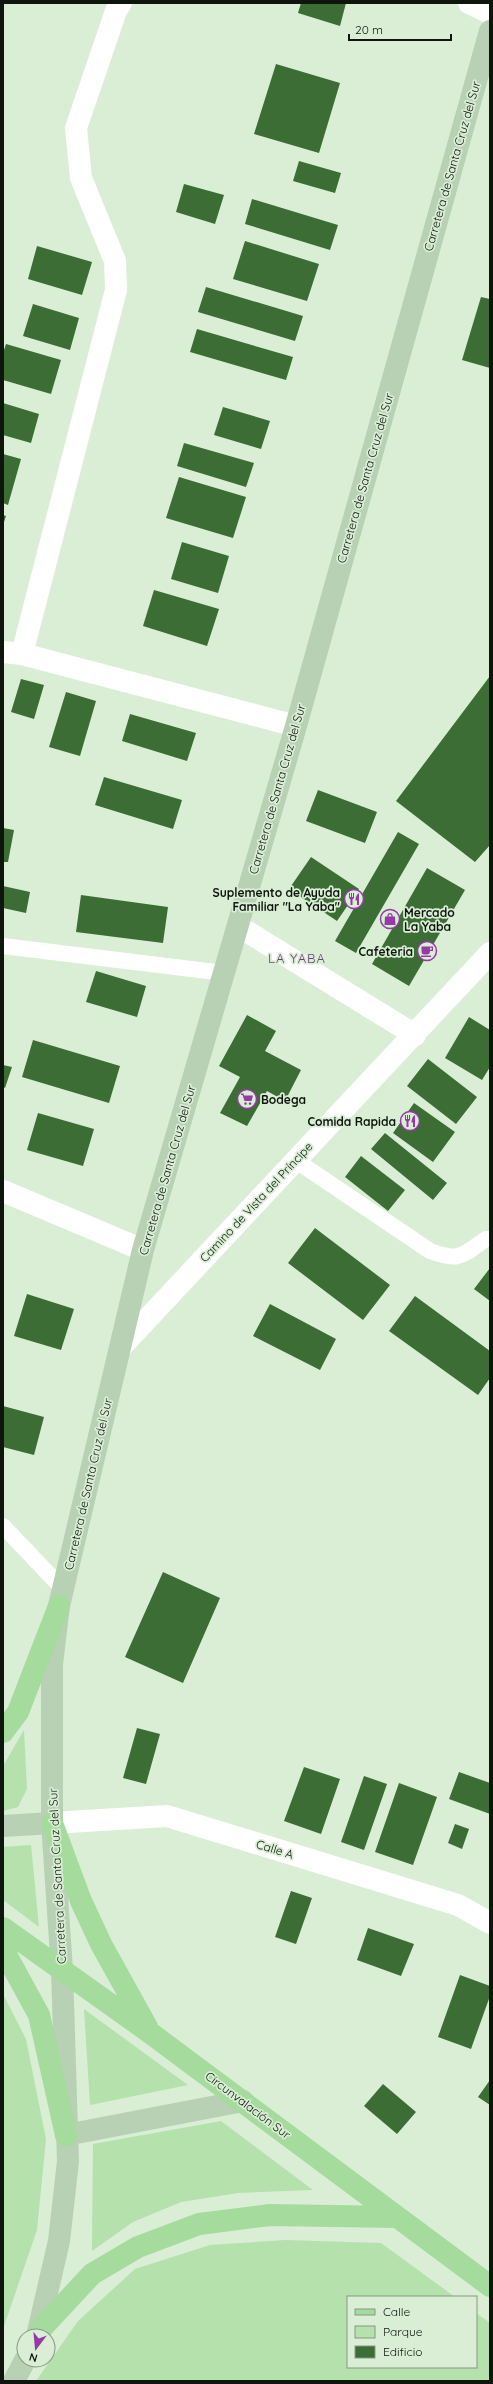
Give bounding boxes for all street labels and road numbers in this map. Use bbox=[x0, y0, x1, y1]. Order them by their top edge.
street label: Carretera de Santa Cruz del Sur bbox=[421, 79, 484, 253]
street label: Carretera de Santa Cruz del Sur bbox=[334, 391, 397, 565]
street label: Carretera de Santa Cruz del Sur bbox=[246, 702, 309, 876]
street label: Carretera de Santa Cruz del Sur bbox=[136, 1083, 199, 1257]
street label: Camino de Vista del Príncipe bbox=[196, 1139, 316, 1265]
street label: Carretera de Santa Cruz del Sur bbox=[61, 1396, 115, 1572]
street label: Carretera de Santa Cruz del Sur bbox=[45, 1787, 69, 1964]
street label: Calle A bbox=[254, 1836, 296, 1862]
street label: Circunvalación Sur bbox=[202, 2068, 294, 2142]

